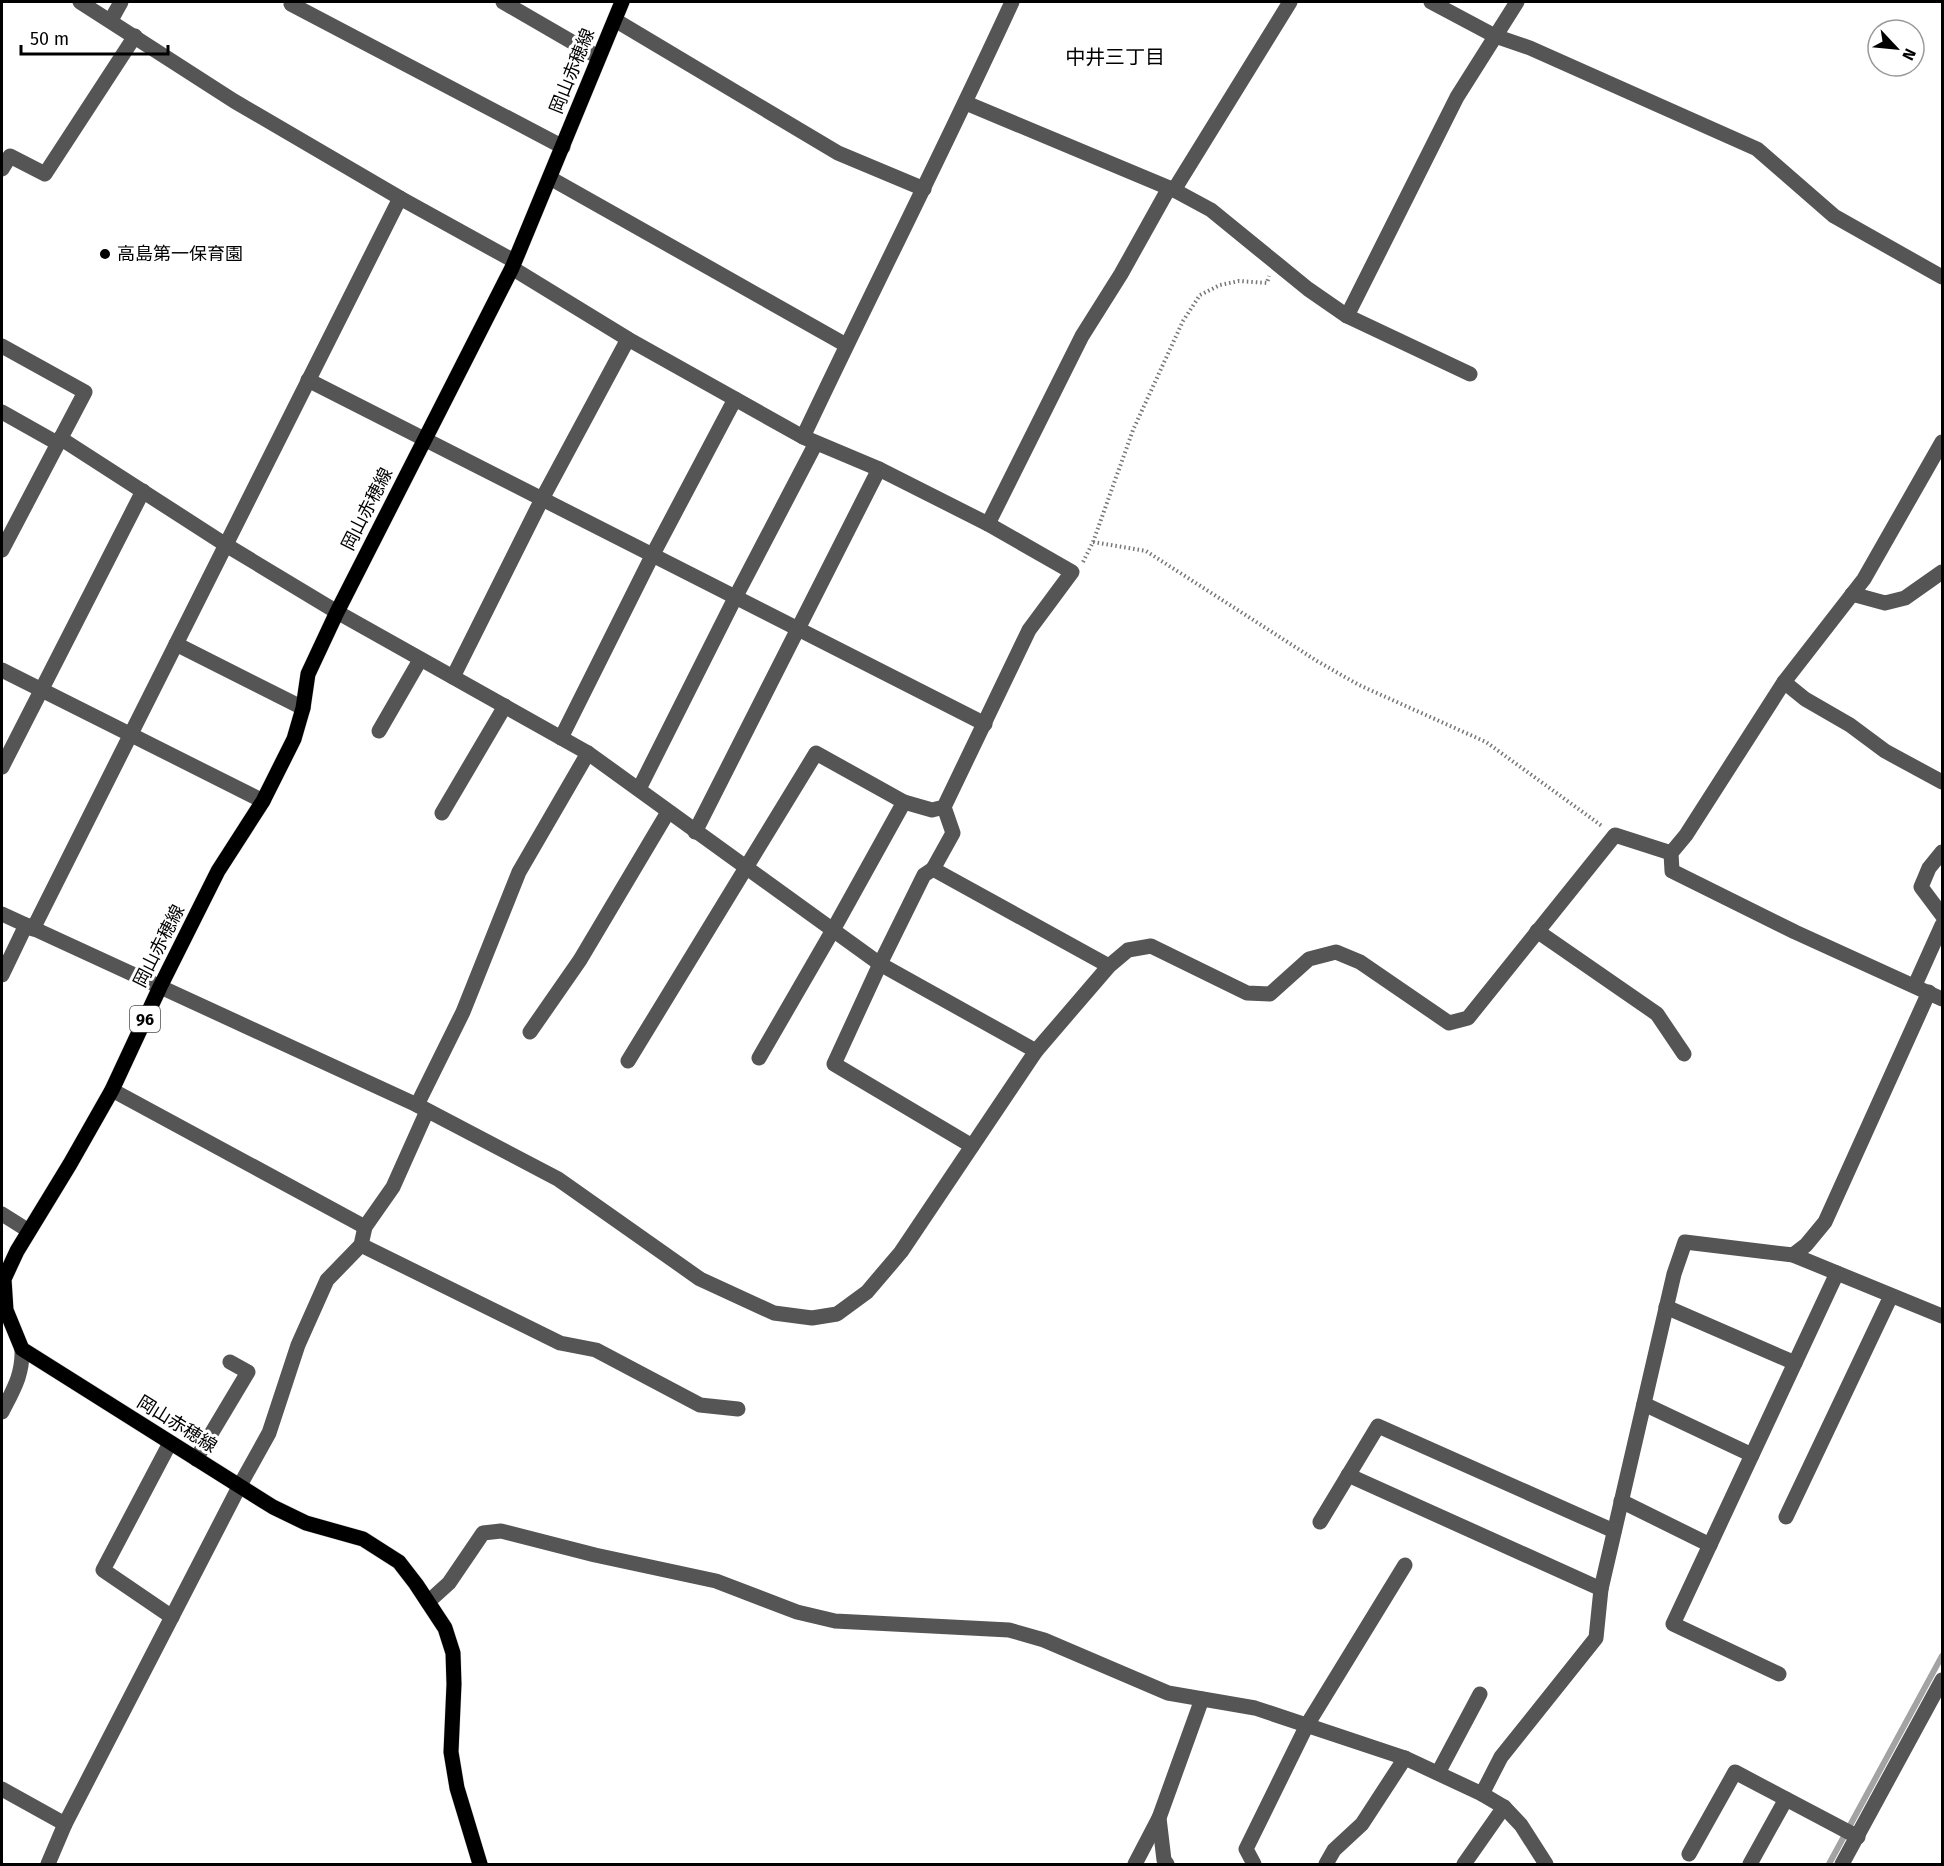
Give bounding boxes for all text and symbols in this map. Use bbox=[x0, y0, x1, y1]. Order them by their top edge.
scale bar bbox=[21, 18, 168, 56]
north arrow bbox=[1866, 18, 1926, 78]
street label: 岡山赤穂線 bbox=[545, 25, 599, 117]
text: 50 m bbox=[30, 28, 69, 50]
district label: 中井三丁目 bbox=[1065, 45, 1165, 69]
text: N bbox=[1898, 45, 1920, 63]
place label: 高島第一保育園 bbox=[117, 243, 243, 265]
marker: 高島第一保育園 bbox=[98, 247, 112, 261]
street label: 岡山赤穂線 bbox=[337, 464, 397, 554]
street label: 岡山赤穂線 bbox=[129, 901, 189, 991]
road number: 96 bbox=[130, 1006, 160, 1032]
street label: 岡山赤穂線 bbox=[133, 1391, 221, 1457]

